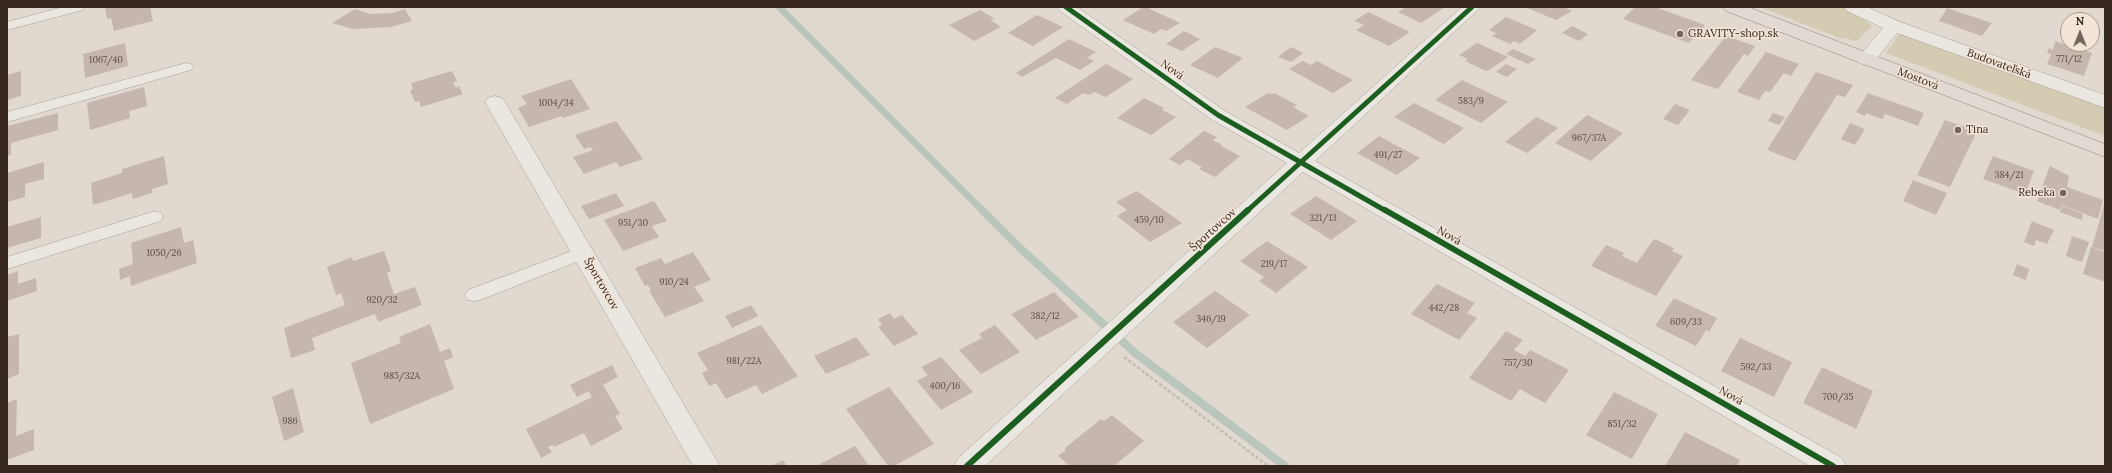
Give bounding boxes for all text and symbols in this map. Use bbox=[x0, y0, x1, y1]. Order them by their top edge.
north arrow bbox=[2060, 12, 2100, 52]
text: N bbox=[2076, 14, 2084, 28]
place label: GRAVITY-shop.sk bbox=[1688, 27, 1779, 41]
marker: GRAVITY-shop.sk bbox=[1675, 29, 1685, 39]
street label: Budovateľská bbox=[1965, 46, 2033, 82]
house number: 771/12 bbox=[2056, 54, 2082, 64]
house number: 1067/40 bbox=[89, 55, 123, 65]
street label: Nová bbox=[1158, 57, 1186, 83]
street label: Mostová bbox=[1895, 65, 1941, 93]
house number: 583/9 bbox=[1458, 96, 1484, 106]
house number: 1004/34 bbox=[538, 98, 574, 108]
place label: Tina bbox=[1966, 123, 1988, 137]
marker: Tina bbox=[1953, 125, 1963, 135]
house number: 967/37A bbox=[1572, 133, 1606, 143]
house number: 491/27 bbox=[1374, 150, 1402, 160]
house number: 384/21 bbox=[1994, 170, 2024, 180]
place label: Rebeka bbox=[2018, 186, 2055, 200]
marker: Rebeka bbox=[2058, 188, 2068, 198]
street label: Športovcov bbox=[1187, 206, 1239, 254]
house number: 321/13 bbox=[1309, 213, 1337, 223]
house number: 459/10 bbox=[1134, 215, 1164, 225]
house number: 951/30 bbox=[618, 218, 648, 228]
street label: Nová bbox=[1435, 224, 1463, 248]
house number: 1050/26 bbox=[146, 248, 182, 258]
street label: Športovcov bbox=[581, 256, 621, 312]
house number: 219/17 bbox=[1261, 259, 1287, 269]
house number: 910/24 bbox=[659, 277, 689, 287]
house number: 920/32 bbox=[366, 295, 398, 305]
house number: 442/28 bbox=[1429, 303, 1459, 313]
house number: 382/12 bbox=[1030, 311, 1060, 321]
house number: 346/19 bbox=[1196, 314, 1226, 324]
house number: 609/33 bbox=[1670, 317, 1702, 327]
house number: 981/22A bbox=[727, 356, 761, 366]
house number: 757/30 bbox=[1503, 358, 1533, 368]
house number: 592/33 bbox=[1741, 362, 1771, 372]
house number: 985/32A bbox=[384, 371, 420, 381]
house number: 400/16 bbox=[930, 381, 960, 391]
street label: Nová bbox=[1717, 384, 1745, 408]
house number: 700/35 bbox=[1822, 392, 1854, 402]
house number: 986 bbox=[282, 416, 298, 426]
house number: 851/32 bbox=[1607, 419, 1637, 429]

